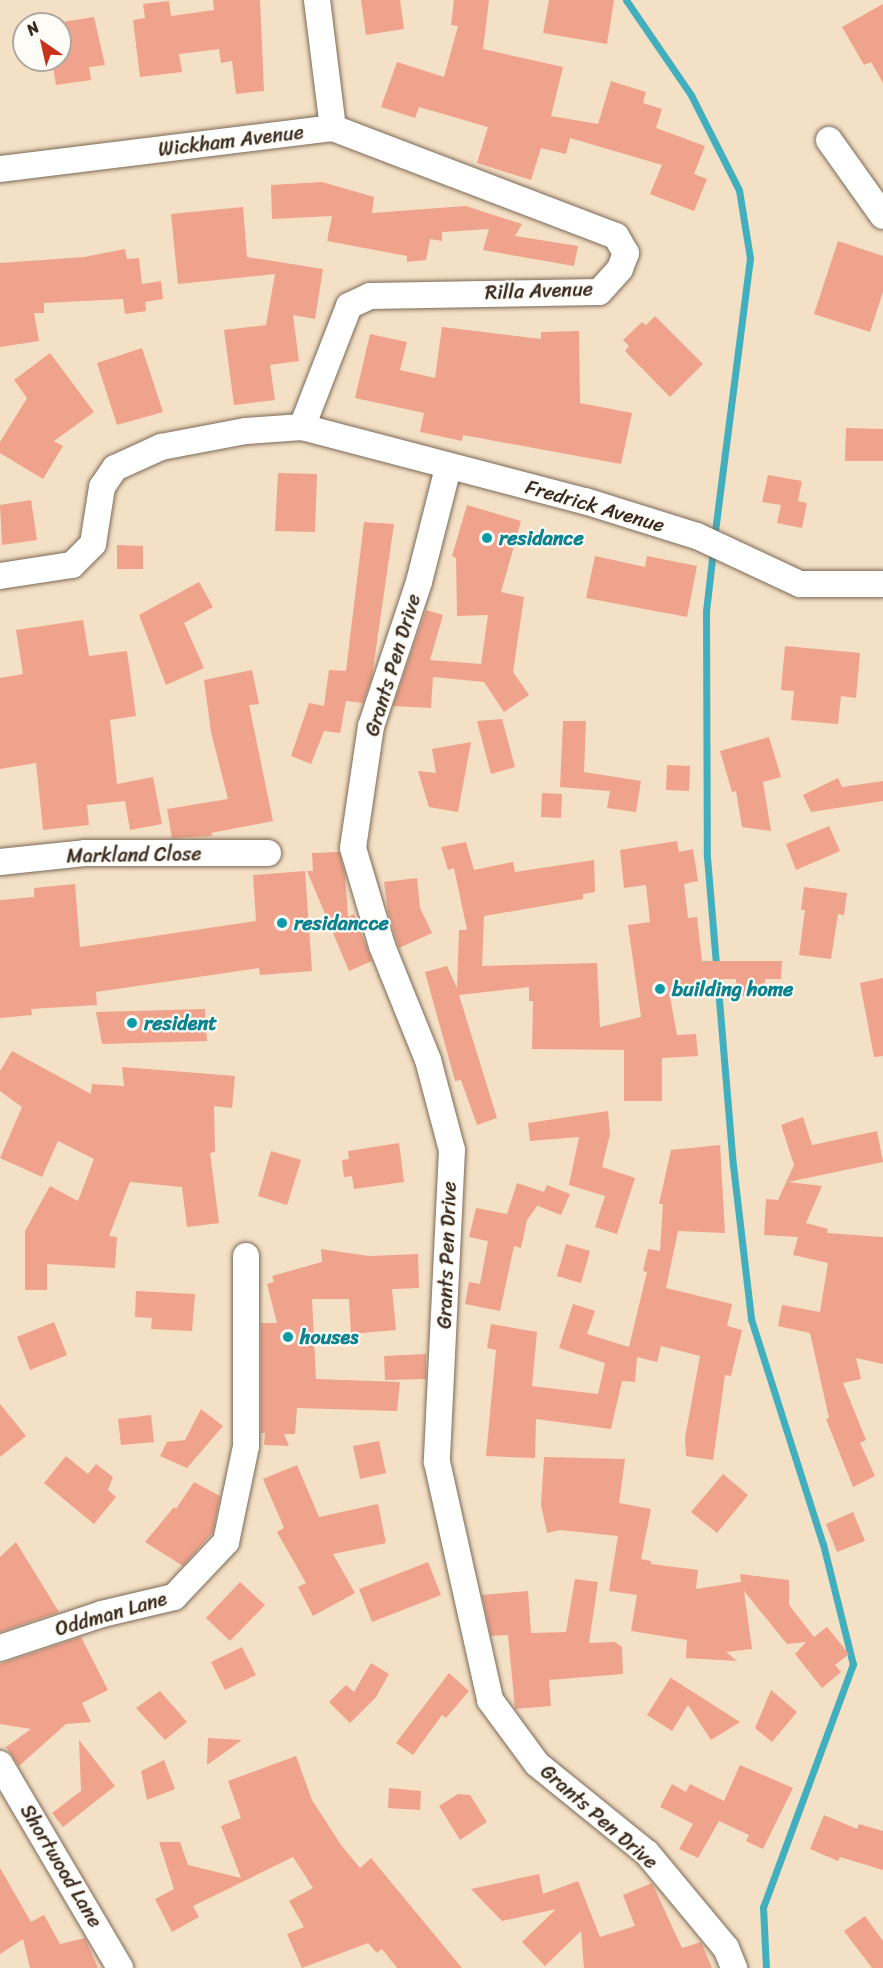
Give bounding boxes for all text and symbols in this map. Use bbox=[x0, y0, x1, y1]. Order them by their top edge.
north arrow bbox=[12, 12, 72, 72]
text: N bbox=[20, 13, 45, 43]
street label: Wickham Avenue bbox=[157, 120, 305, 162]
street label: Rilla Avenue bbox=[485, 277, 593, 305]
street label: Fredrick Avenue bbox=[523, 475, 667, 537]
place label: residance bbox=[499, 526, 584, 550]
marker: residance bbox=[480, 531, 494, 545]
street label: Grants Pen Drive bbox=[360, 591, 426, 739]
street label: Markland Close bbox=[66, 842, 202, 868]
place label: residancce bbox=[294, 911, 389, 935]
marker: residancce bbox=[275, 916, 289, 930]
place label: building home bbox=[672, 977, 793, 1001]
marker: building home bbox=[653, 982, 667, 996]
place label: resident bbox=[144, 1011, 217, 1035]
marker: resident bbox=[125, 1016, 139, 1030]
street label: Grants Pen Drive bbox=[432, 1181, 462, 1329]
place label: houses bbox=[300, 1325, 358, 1349]
marker: houses bbox=[281, 1330, 295, 1344]
street label: Oddman Lane bbox=[52, 1587, 170, 1641]
street label: Grants Pen Drive bbox=[535, 1760, 663, 1874]
street label: Shortwood Lane bbox=[15, 1800, 107, 1932]

